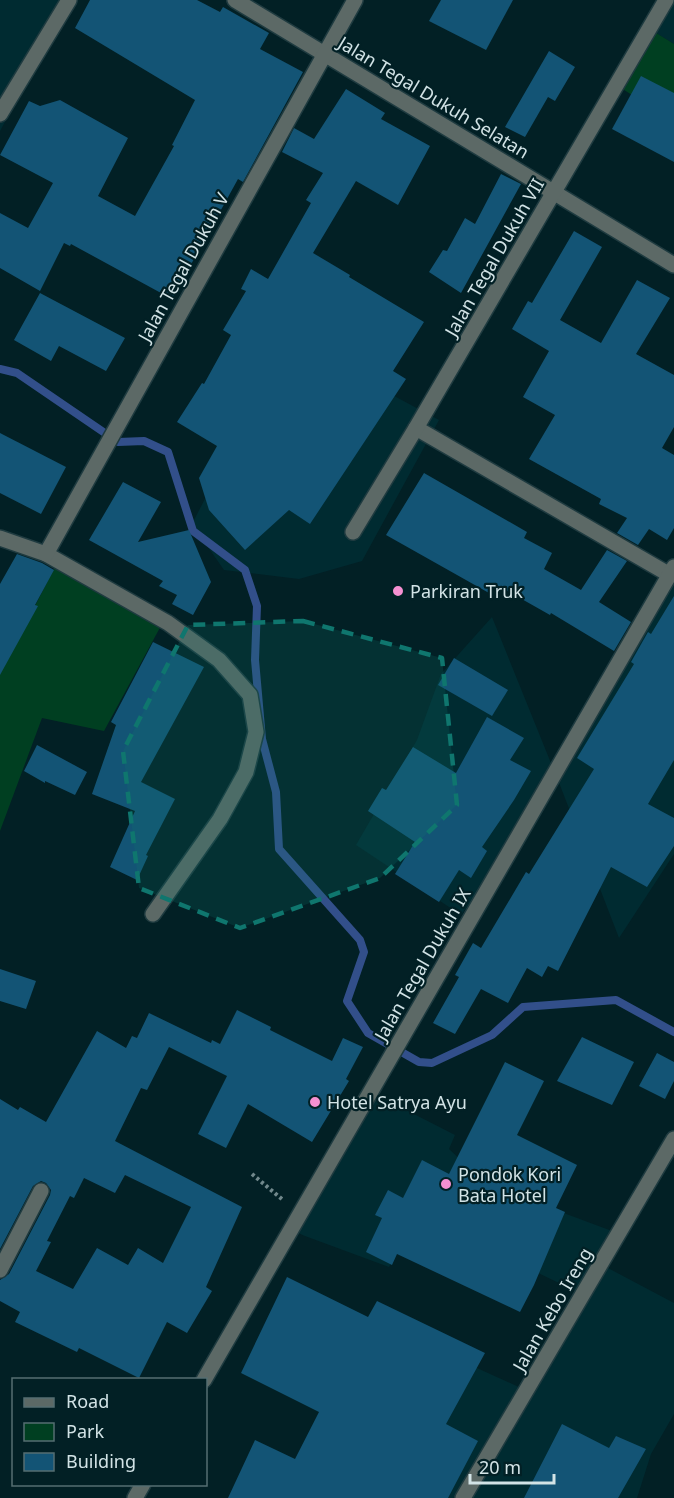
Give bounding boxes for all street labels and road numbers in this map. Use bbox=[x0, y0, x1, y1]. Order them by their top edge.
street label: Jalan Tegal Dukuh Selatan bbox=[333, 29, 534, 163]
street label: Jalan Tegal Dukuh VII bbox=[438, 174, 549, 342]
street label: Jalan Tegal Dukuh V bbox=[131, 188, 234, 347]
street label: Jalan Tegal Dukuh IX bbox=[368, 883, 476, 1046]
street label: Jalan Kebo Ireng bbox=[506, 1243, 597, 1377]

